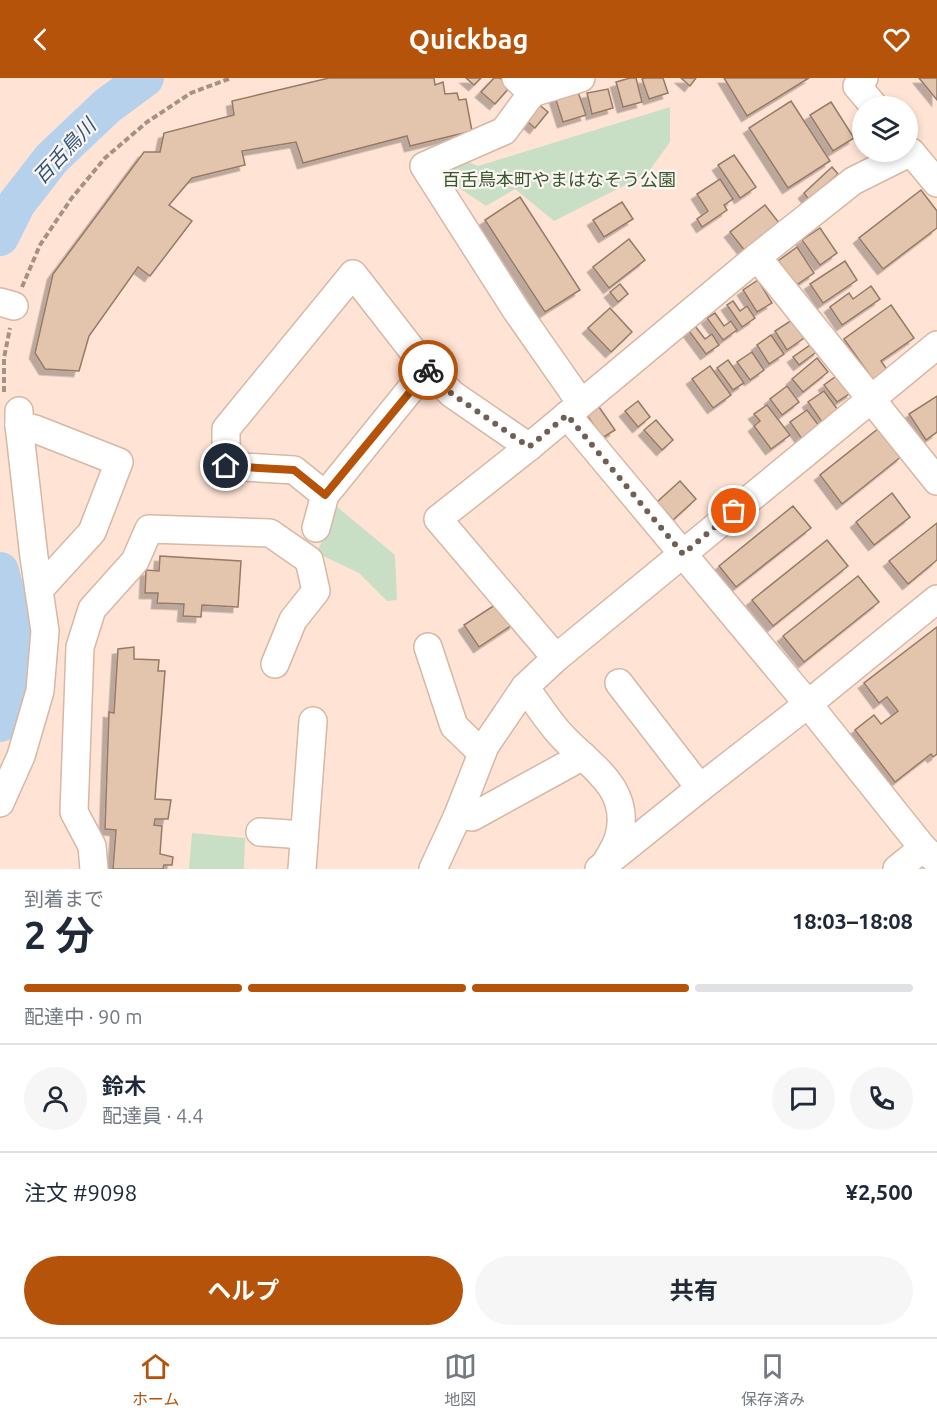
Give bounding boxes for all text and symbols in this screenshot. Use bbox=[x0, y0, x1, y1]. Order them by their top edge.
icon: back bbox=[24, 23, 57, 56]
icon: heart bbox=[880, 23, 913, 56]
text: Quickbag bbox=[409, 24, 528, 54]
map controls bbox=[852, 96, 918, 162]
button: layers bbox=[852, 96, 918, 162]
water label: 百舌鳥川 bbox=[28, 112, 101, 188]
park label: 百舌鳥本町やまはなそう公園 bbox=[442, 169, 676, 189]
courier bbox=[398, 340, 458, 400]
icon: bike bbox=[412, 354, 445, 387]
pin bbox=[200, 440, 251, 491]
icon: home bbox=[209, 449, 242, 482]
pin bbox=[708, 485, 759, 536]
icon: bag bbox=[717, 494, 750, 527]
text: 到着まで bbox=[24, 887, 104, 910]
text: 18:03–18:08 bbox=[792, 908, 913, 933]
text: 2 分 bbox=[24, 913, 94, 956]
text: 配達中 · 90 m bbox=[24, 1005, 142, 1028]
button: person bbox=[24, 1067, 87, 1130]
button: chat bbox=[772, 1067, 835, 1130]
button: phone bbox=[850, 1067, 913, 1130]
text: 鈴木 bbox=[102, 1073, 146, 1098]
text: 配達員 · 4.4 bbox=[102, 1104, 204, 1127]
text: ¥2,500 bbox=[846, 1179, 913, 1204]
text: 注文 #9098 bbox=[24, 1180, 137, 1205]
button: ヘルプ bbox=[24, 1256, 463, 1325]
button: 共有 bbox=[475, 1256, 913, 1325]
tab: ホーム bbox=[132, 1350, 180, 1410]
tab: 地図 bbox=[444, 1350, 477, 1410]
tab: 保存済み bbox=[741, 1350, 805, 1410]

